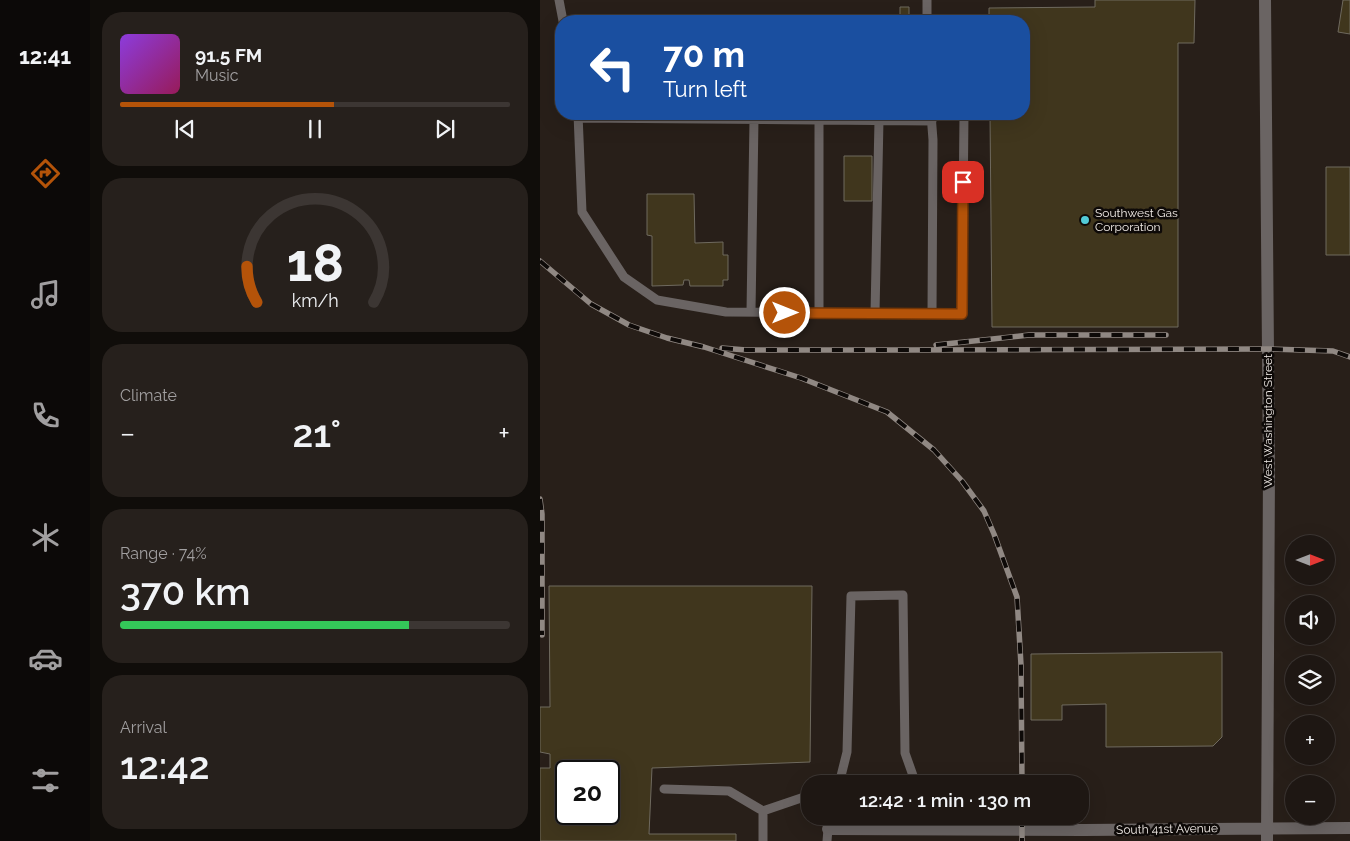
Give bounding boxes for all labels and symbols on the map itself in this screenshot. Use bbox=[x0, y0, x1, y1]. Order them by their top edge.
pin bbox=[942, 161, 984, 203]
place label: Southwest Gas Corporation bbox=[1095, 206, 1178, 234]
marker: Southwest Gas Corporation bbox=[1079, 214, 1091, 226]
position arrow bbox=[758, 286, 810, 338]
street label: West Washington Street bbox=[1261, 354, 1275, 488]
north arrow bbox=[1285, 535, 1335, 585]
speed limit sign: 20 bbox=[555, 760, 620, 825]
street label: South 41st Avenue bbox=[1116, 821, 1218, 837]

